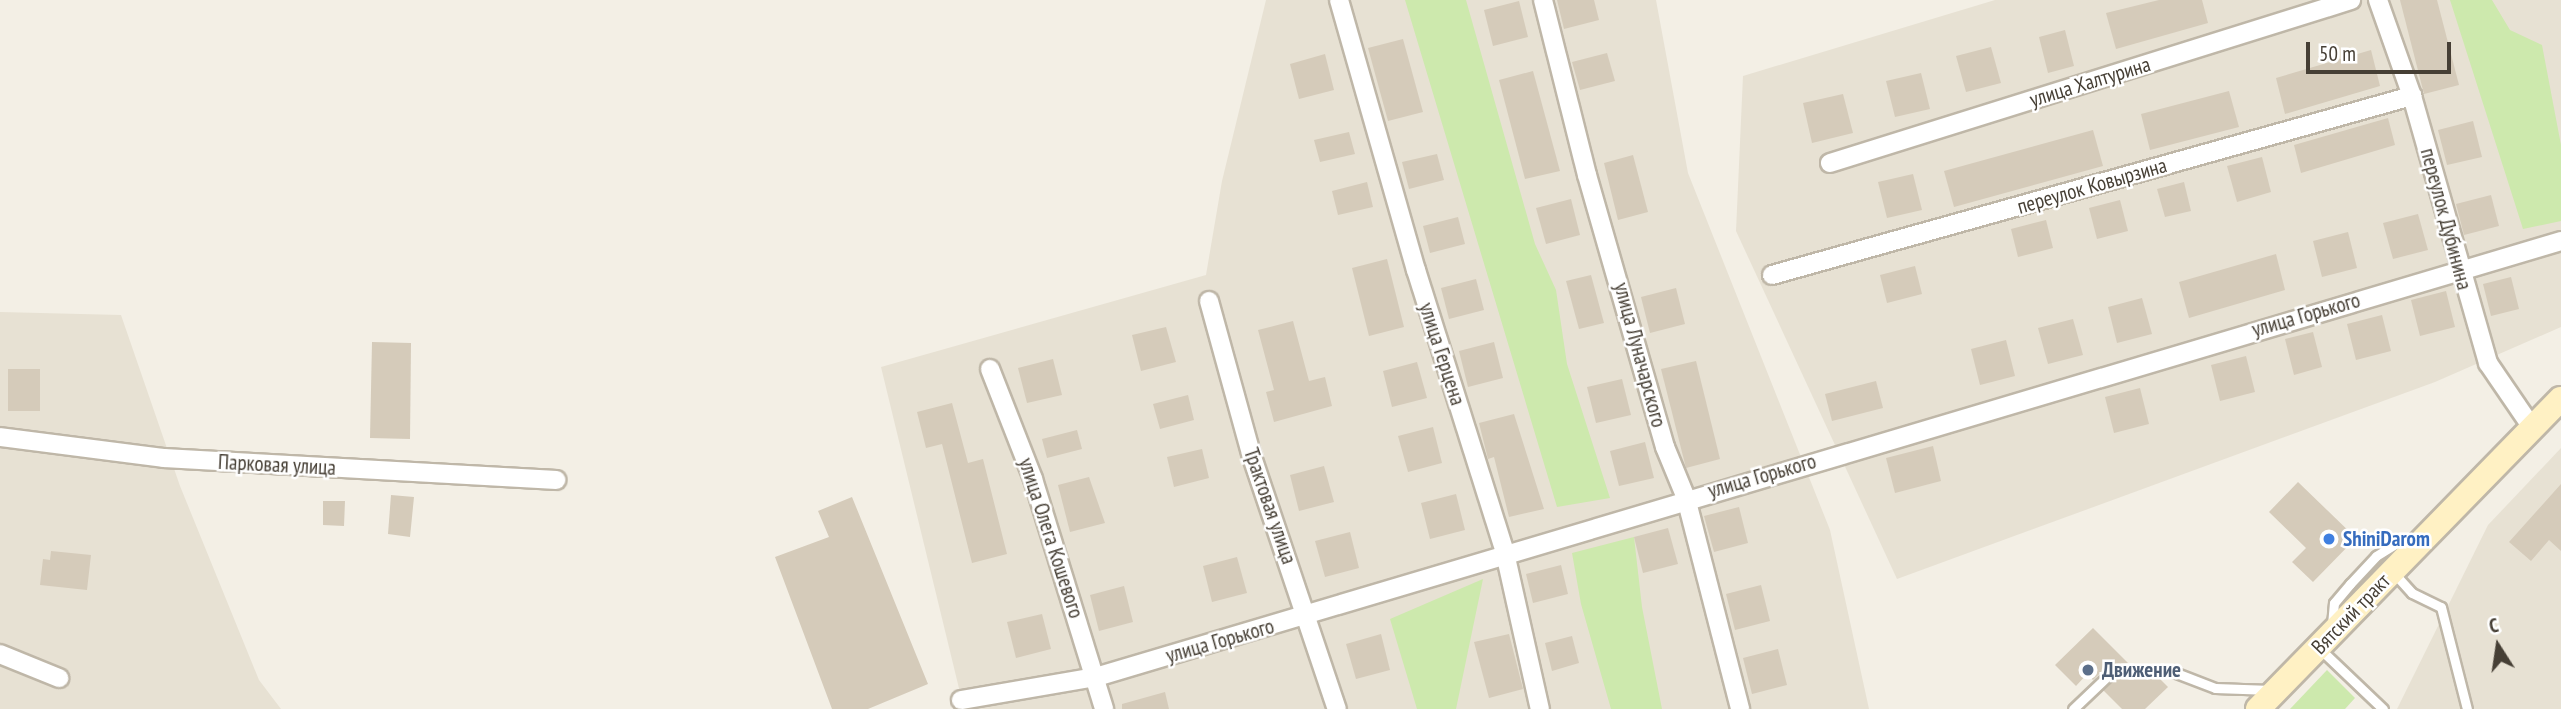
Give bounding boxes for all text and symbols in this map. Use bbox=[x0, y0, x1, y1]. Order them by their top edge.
scale bar bbox=[2309, 28, 2454, 72]
text: 50 m bbox=[2319, 40, 2356, 67]
street label: улица Халтурина bbox=[2026, 52, 2154, 112]
street label: переулок Дубинина bbox=[2415, 145, 2477, 293]
street label: переулок Ковырзина bbox=[2014, 153, 2170, 219]
street label: улица Луначарского bbox=[1609, 280, 1671, 430]
street label: улица Горького bbox=[2249, 288, 2363, 342]
street label: улица Герцена bbox=[1414, 300, 1470, 408]
street label: Трактовая улица bbox=[1238, 445, 1302, 567]
street label: Парковая улица bbox=[217, 449, 337, 481]
street label: улица Горького bbox=[1705, 449, 1819, 503]
street label: улица Олега Кошевого bbox=[1013, 455, 1089, 621]
place label: ShiniDarom bbox=[2343, 526, 2430, 552]
marker: ShiniDarom bbox=[2321, 531, 2337, 547]
street label: Вятский тракт bbox=[2306, 569, 2396, 659]
north arrow bbox=[2463, 611, 2533, 681]
text: С bbox=[2487, 613, 2500, 638]
street label: улица Горького bbox=[1163, 614, 1277, 668]
place label: Движение bbox=[2102, 657, 2181, 683]
marker: Движение bbox=[2080, 662, 2096, 678]

